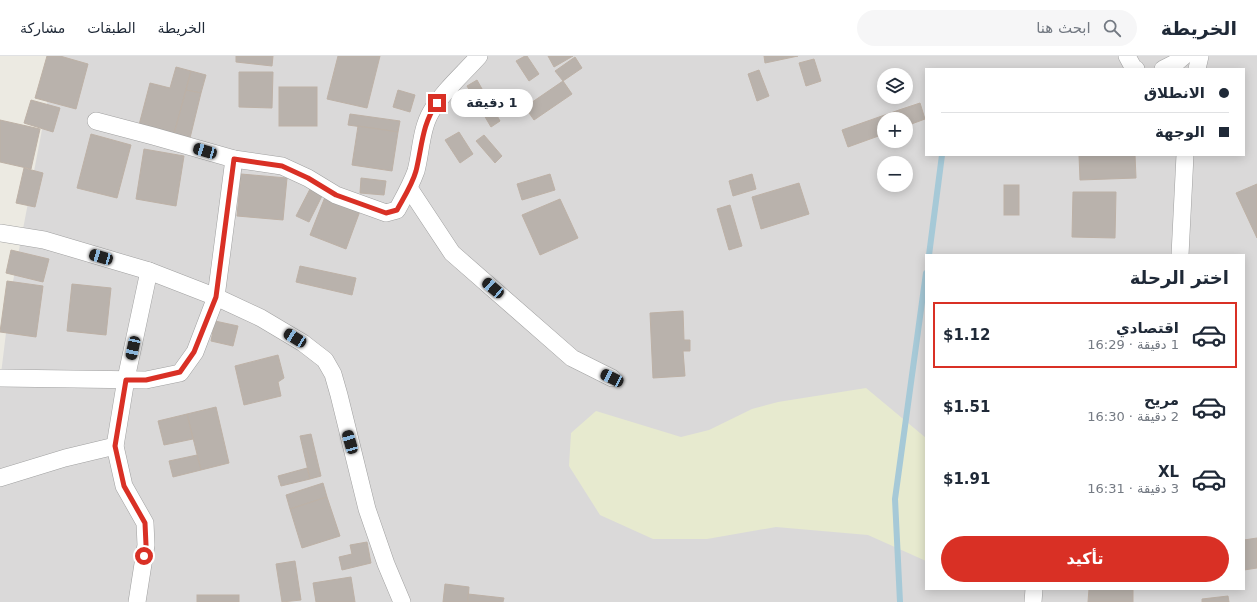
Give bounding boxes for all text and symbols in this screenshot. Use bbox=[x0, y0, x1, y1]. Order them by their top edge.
search box bbox=[857, 10, 1137, 46]
icon: search bbox=[1101, 17, 1123, 39]
text: الخريطة bbox=[1161, 17, 1237, 39]
text: ابحث هنا bbox=[1036, 19, 1091, 37]
text: مشاركة bbox=[20, 20, 65, 36]
text: الطبقات bbox=[87, 20, 136, 36]
text: الخريطة bbox=[158, 20, 205, 36]
map controls bbox=[877, 68, 913, 192]
button: layers bbox=[877, 68, 913, 104]
text: الانطلاق bbox=[1144, 84, 1205, 102]
callout: 1 دقيقة bbox=[451, 89, 533, 117]
route end bbox=[428, 94, 446, 112]
text: 1 دقيقة bbox=[466, 95, 518, 110]
button: + bbox=[877, 112, 913, 148]
text: الوجهة bbox=[1155, 123, 1205, 141]
car bbox=[192, 142, 218, 160]
button: − bbox=[877, 156, 913, 192]
car bbox=[88, 248, 114, 266]
text: اختر الرحلة bbox=[1130, 267, 1229, 288]
car bbox=[480, 276, 506, 300]
icon: car bbox=[1191, 317, 1227, 353]
text: اقتصادي bbox=[1116, 319, 1179, 337]
text: $1.12 bbox=[943, 326, 990, 344]
car bbox=[282, 327, 308, 349]
car bbox=[125, 335, 141, 361]
text: 1 دقيقة · 16:29 bbox=[1087, 337, 1179, 352]
car bbox=[599, 367, 625, 389]
icon: car bbox=[1191, 389, 1227, 425]
text: مريح bbox=[1144, 391, 1179, 409]
text: $1.51 bbox=[943, 398, 990, 416]
text: 2 دقيقة · 16:30 bbox=[1087, 409, 1179, 424]
car bbox=[341, 429, 359, 455]
icon: car bbox=[1191, 461, 1227, 497]
text: XL bbox=[1158, 463, 1179, 481]
text: $1.91 bbox=[943, 470, 990, 488]
text: 3 دقيقة · 16:31 bbox=[1087, 481, 1179, 496]
button: تأكيد bbox=[941, 536, 1229, 582]
route start bbox=[135, 547, 153, 565]

